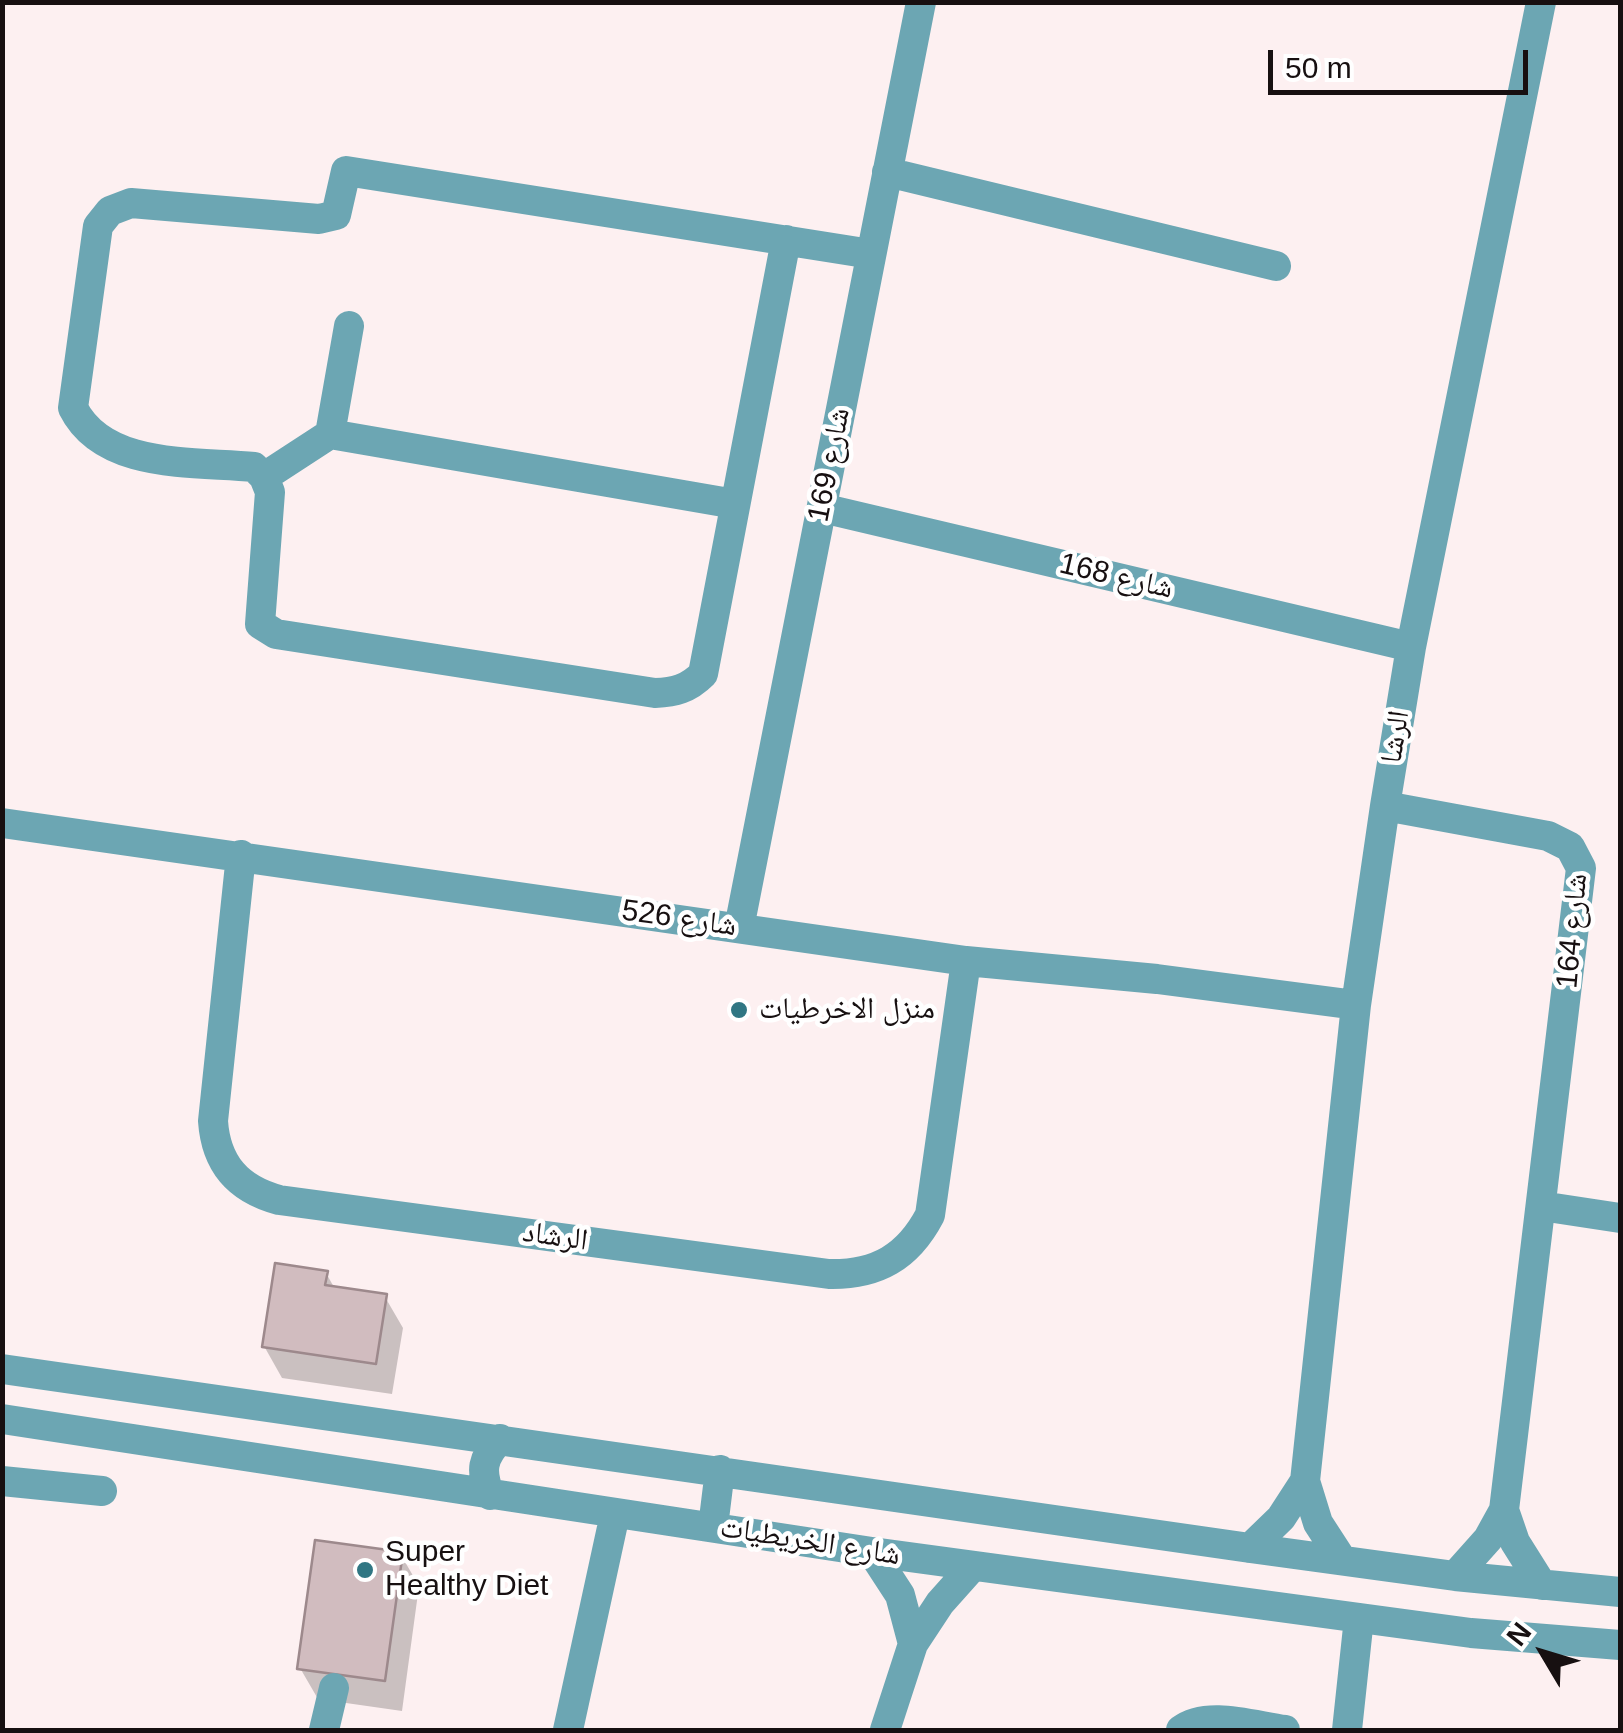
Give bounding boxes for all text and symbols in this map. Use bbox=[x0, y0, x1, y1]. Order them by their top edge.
scale bar bbox=[1273, 30, 1533, 92]
text: 50 m bbox=[1285, 51, 1352, 84]
street label: شارع 169 bbox=[801, 405, 859, 525]
street label: شارع 168 bbox=[1056, 546, 1176, 608]
street label: الرشا bbox=[1374, 708, 1418, 766]
street label: شارع 164 bbox=[1550, 872, 1596, 990]
street label: شارع 526 bbox=[619, 893, 739, 945]
place label: منزل الاخرطيات bbox=[759, 992, 935, 1028]
marker: منزل الاخرطيات bbox=[728, 999, 750, 1021]
street label: الرشاد bbox=[520, 1215, 590, 1259]
street label: شارع الخريطيات bbox=[717, 1510, 903, 1574]
place label: Super Healthy Diet bbox=[385, 1535, 548, 1606]
marker: Super Healthy Diet bbox=[354, 1559, 376, 1581]
north arrow bbox=[1493, 1603, 1593, 1703]
text: N bbox=[1501, 1617, 1537, 1652]

